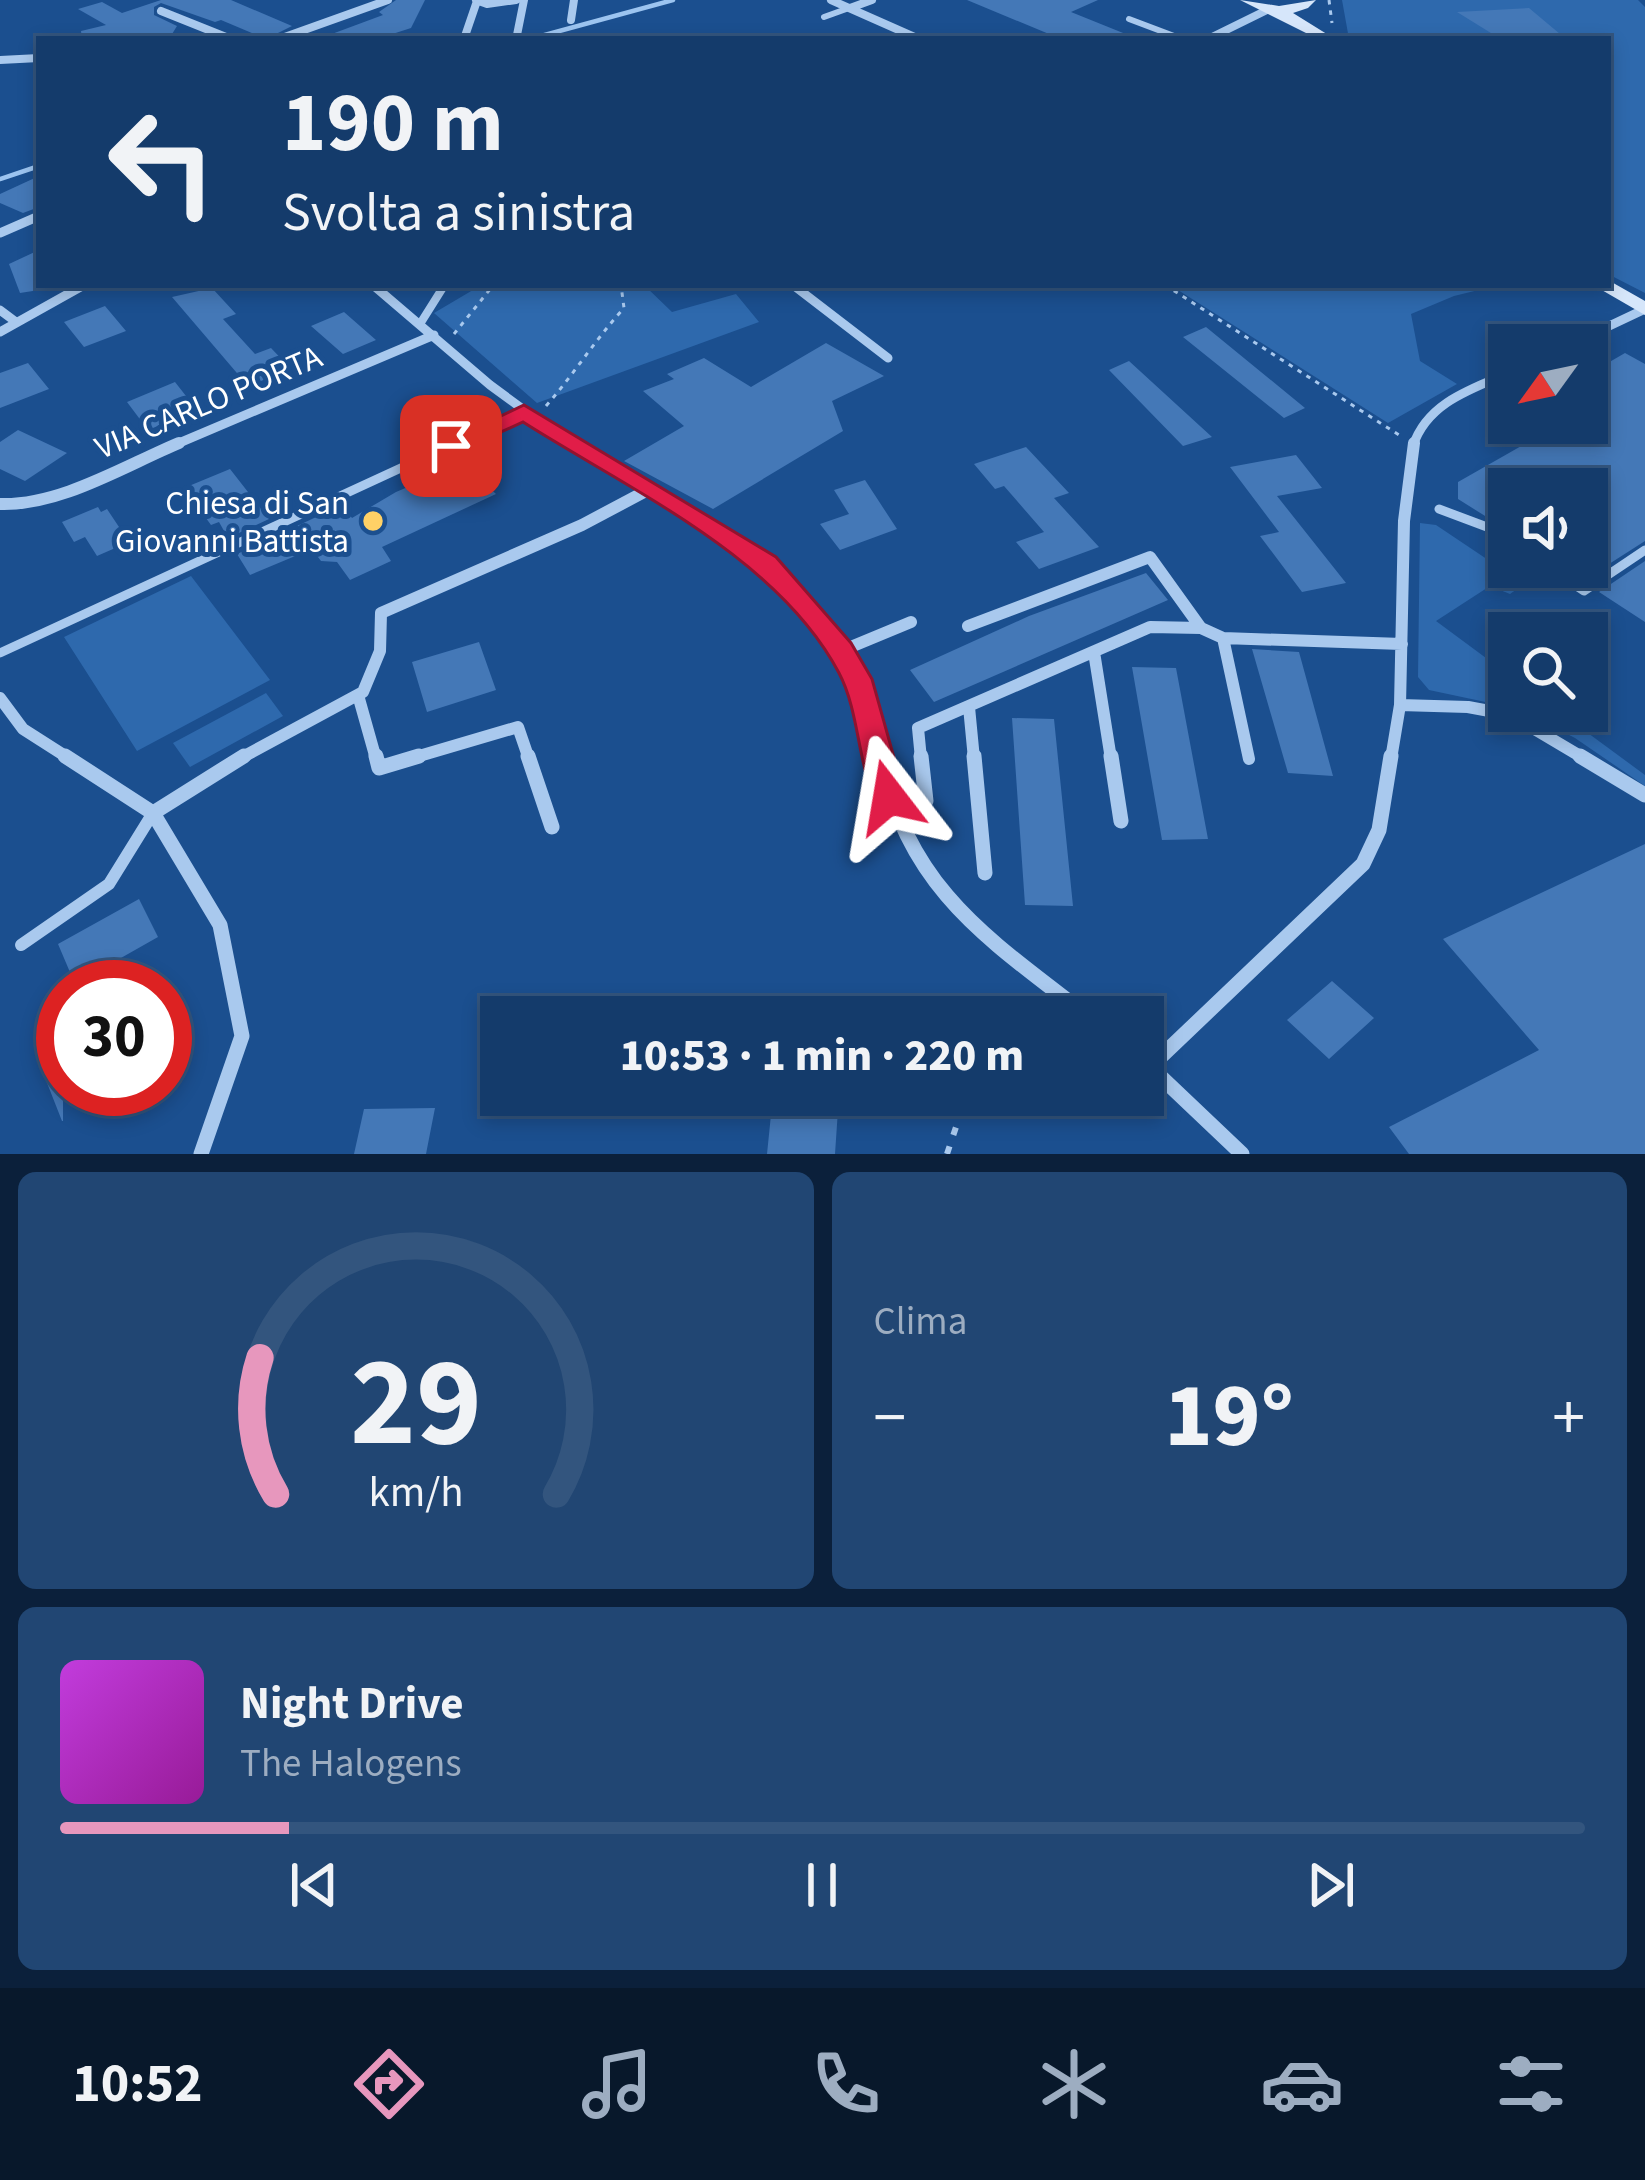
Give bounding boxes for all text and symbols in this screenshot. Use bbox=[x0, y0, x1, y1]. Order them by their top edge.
text: 190 m bbox=[282, 64, 504, 184]
icon: left bbox=[84, 84, 240, 240]
text: Svolta a sinistra bbox=[282, 175, 635, 252]
north arrow bbox=[1488, 324, 1608, 444]
map controls bbox=[1488, 324, 1608, 732]
street label: VIA CARLO PORTA bbox=[88, 333, 330, 471]
pin bbox=[400, 395, 502, 497]
icon: arrive bbox=[418, 413, 484, 479]
button: sound bbox=[1488, 468, 1608, 588]
place label: Chiesa di San Giovanni Battista bbox=[115, 480, 349, 565]
marker: Chiesa di San Giovanni Battista bbox=[360, 508, 386, 534]
button: search bbox=[1488, 612, 1608, 732]
position arrow bbox=[826, 734, 952, 860]
speed limit sign: 30 bbox=[36, 960, 192, 1116]
text: 10:53 · 1 min · 220 m bbox=[620, 1024, 1024, 1088]
text: Clima bbox=[874, 1294, 967, 1350]
text: 29 bbox=[350, 1315, 482, 1493]
text: 19° bbox=[1164, 1353, 1294, 1481]
text: − bbox=[874, 1371, 906, 1465]
text: + bbox=[1552, 1371, 1585, 1465]
text: km/h bbox=[368, 1461, 463, 1522]
text: Night Drive bbox=[240, 1672, 464, 1736]
text: The Halogens bbox=[240, 1736, 462, 1792]
icon: previous bbox=[281, 1852, 347, 1918]
icon: pause bbox=[789, 1852, 855, 1918]
icon: next bbox=[1298, 1852, 1364, 1918]
icon: directions bbox=[347, 2042, 431, 2126]
icon: music bbox=[575, 2042, 659, 2126]
icon: phone bbox=[804, 2042, 888, 2126]
icon: climate bbox=[1032, 2042, 1116, 2126]
icon: car bbox=[1260, 2042, 1344, 2126]
icon: filters bbox=[1489, 2042, 1573, 2126]
text: 10:52 bbox=[72, 2046, 202, 2123]

